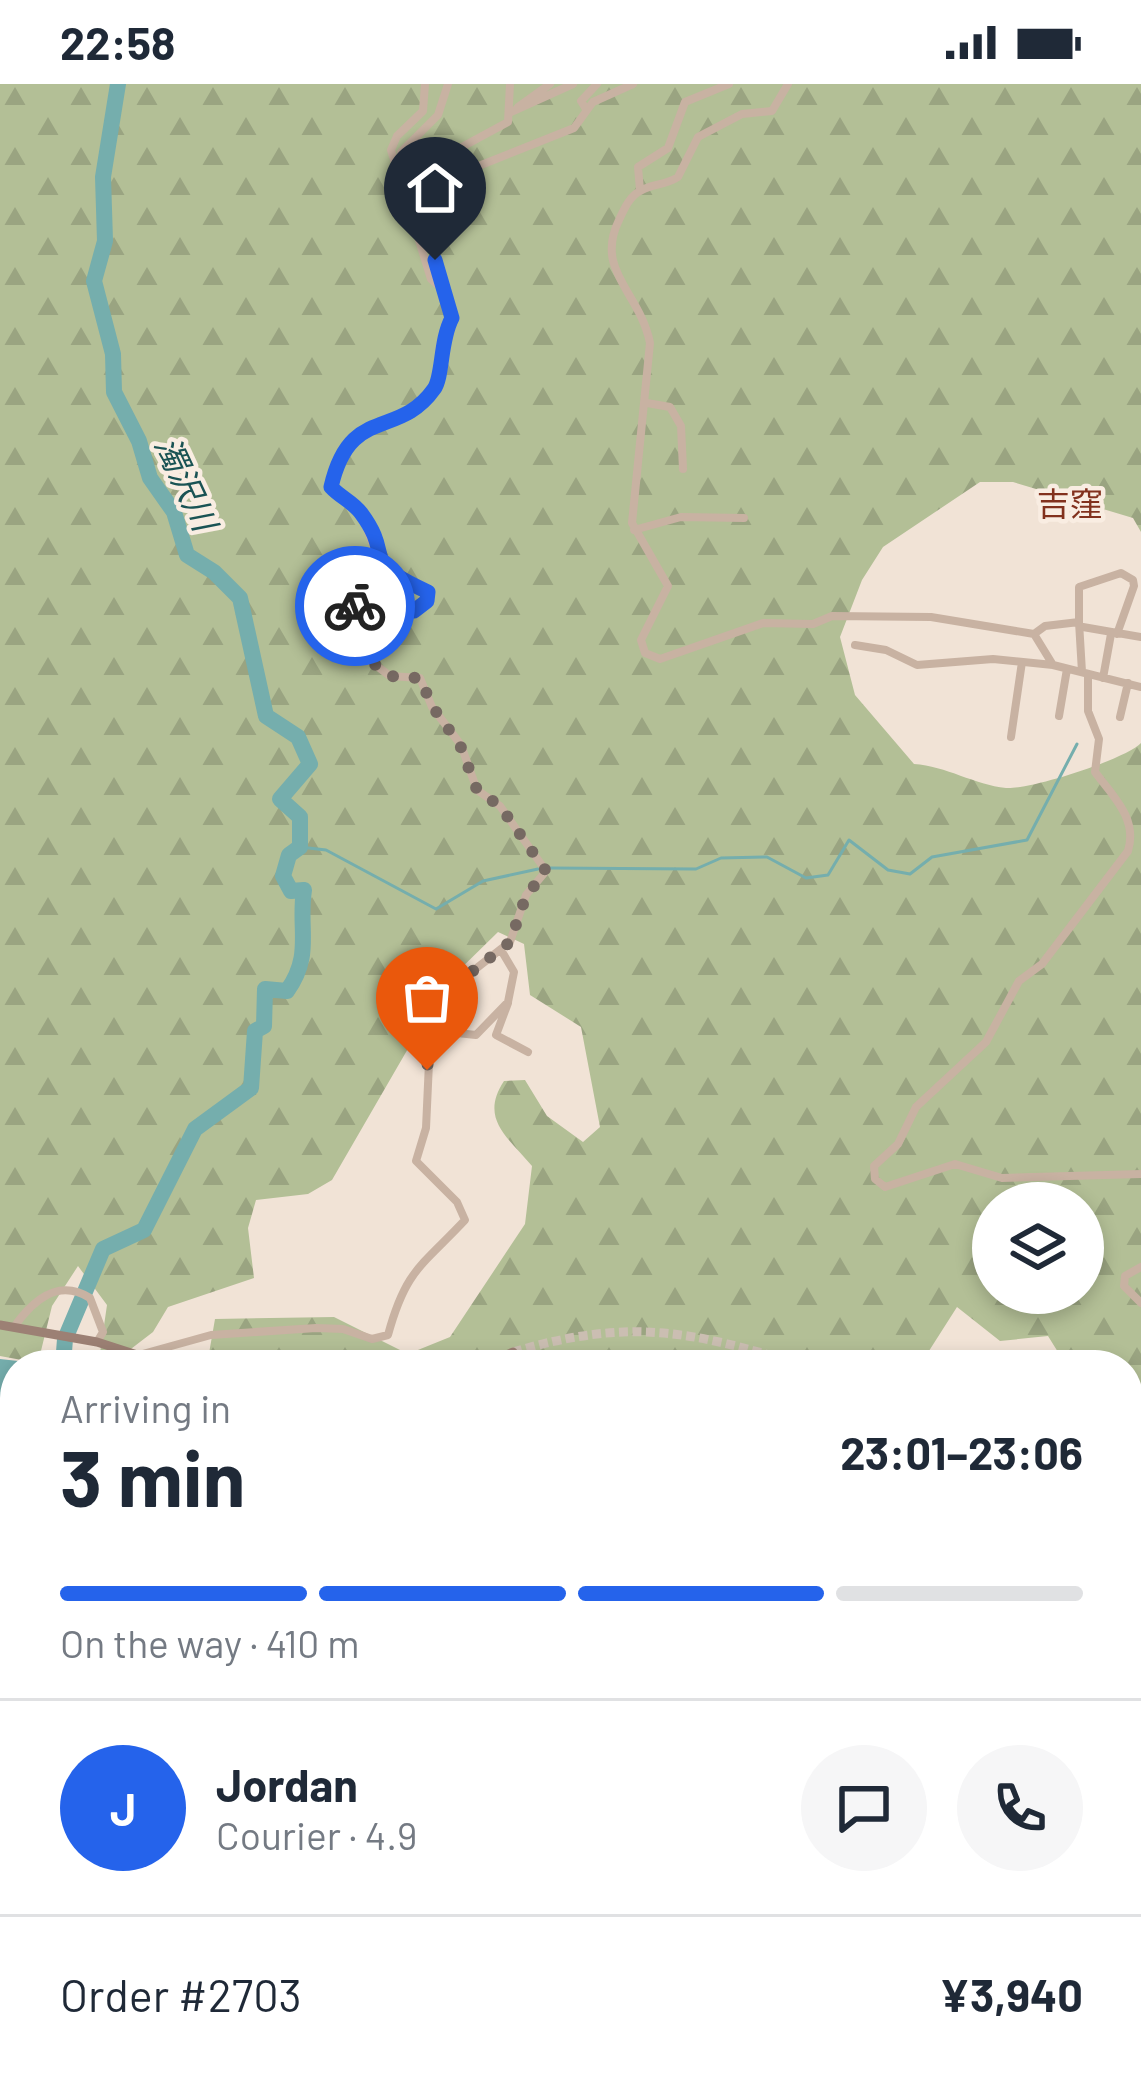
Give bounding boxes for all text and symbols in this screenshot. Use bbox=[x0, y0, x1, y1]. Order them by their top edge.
text: 22:58 bbox=[60, 15, 175, 69]
pin bbox=[384, 137, 486, 260]
icon: home bbox=[402, 155, 468, 221]
water label: 濁沢川 bbox=[148, 430, 227, 539]
district label: 吉窪 bbox=[1037, 483, 1103, 523]
courier bbox=[295, 546, 415, 666]
icon: bike bbox=[322, 573, 388, 639]
pin bbox=[376, 947, 478, 1070]
icon: bag bbox=[394, 965, 460, 1031]
map controls bbox=[972, 1182, 1104, 1314]
button: layers bbox=[972, 1182, 1104, 1314]
text: Arriving in bbox=[60, 1384, 231, 1431]
text: 23:01–23:06 bbox=[840, 1425, 1083, 1479]
text: 3 min bbox=[60, 1429, 245, 1523]
text: On the way · 410 m bbox=[60, 1619, 359, 1666]
button: chat bbox=[801, 1745, 927, 1871]
button: phone bbox=[957, 1745, 1083, 1871]
text: Jordan bbox=[216, 1757, 358, 1811]
text: J bbox=[110, 1781, 136, 1835]
text: Courier · 4.9 bbox=[216, 1811, 417, 1858]
text: Order #2703 bbox=[60, 1967, 302, 2021]
text: ¥3,940 bbox=[939, 1967, 1083, 2021]

